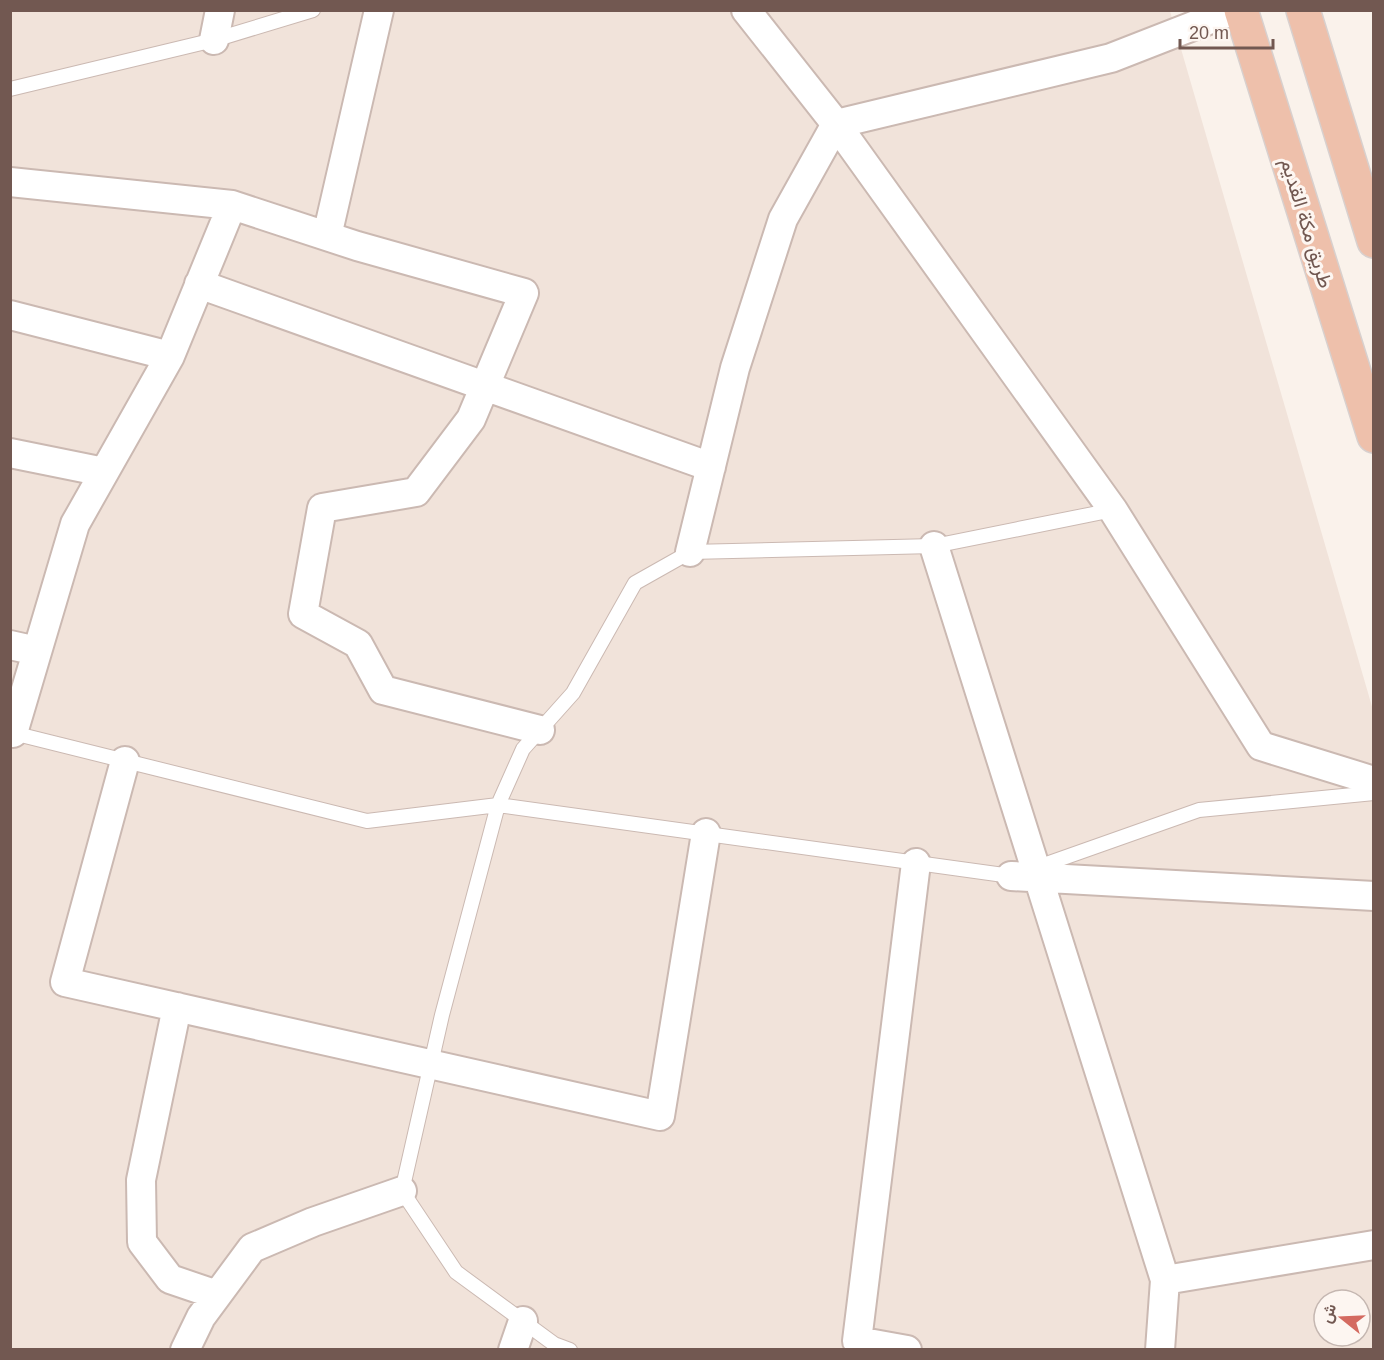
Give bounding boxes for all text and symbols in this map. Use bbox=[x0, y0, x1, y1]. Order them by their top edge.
scale bar bbox=[1180, 12, 1273, 50]
text: 20 m bbox=[1189, 23, 1229, 43]
street label: طريق مكة القديم bbox=[1275, 155, 1337, 291]
north arrow bbox=[1312, 1288, 1372, 1348]
text: ش bbox=[1317, 1302, 1340, 1326]

